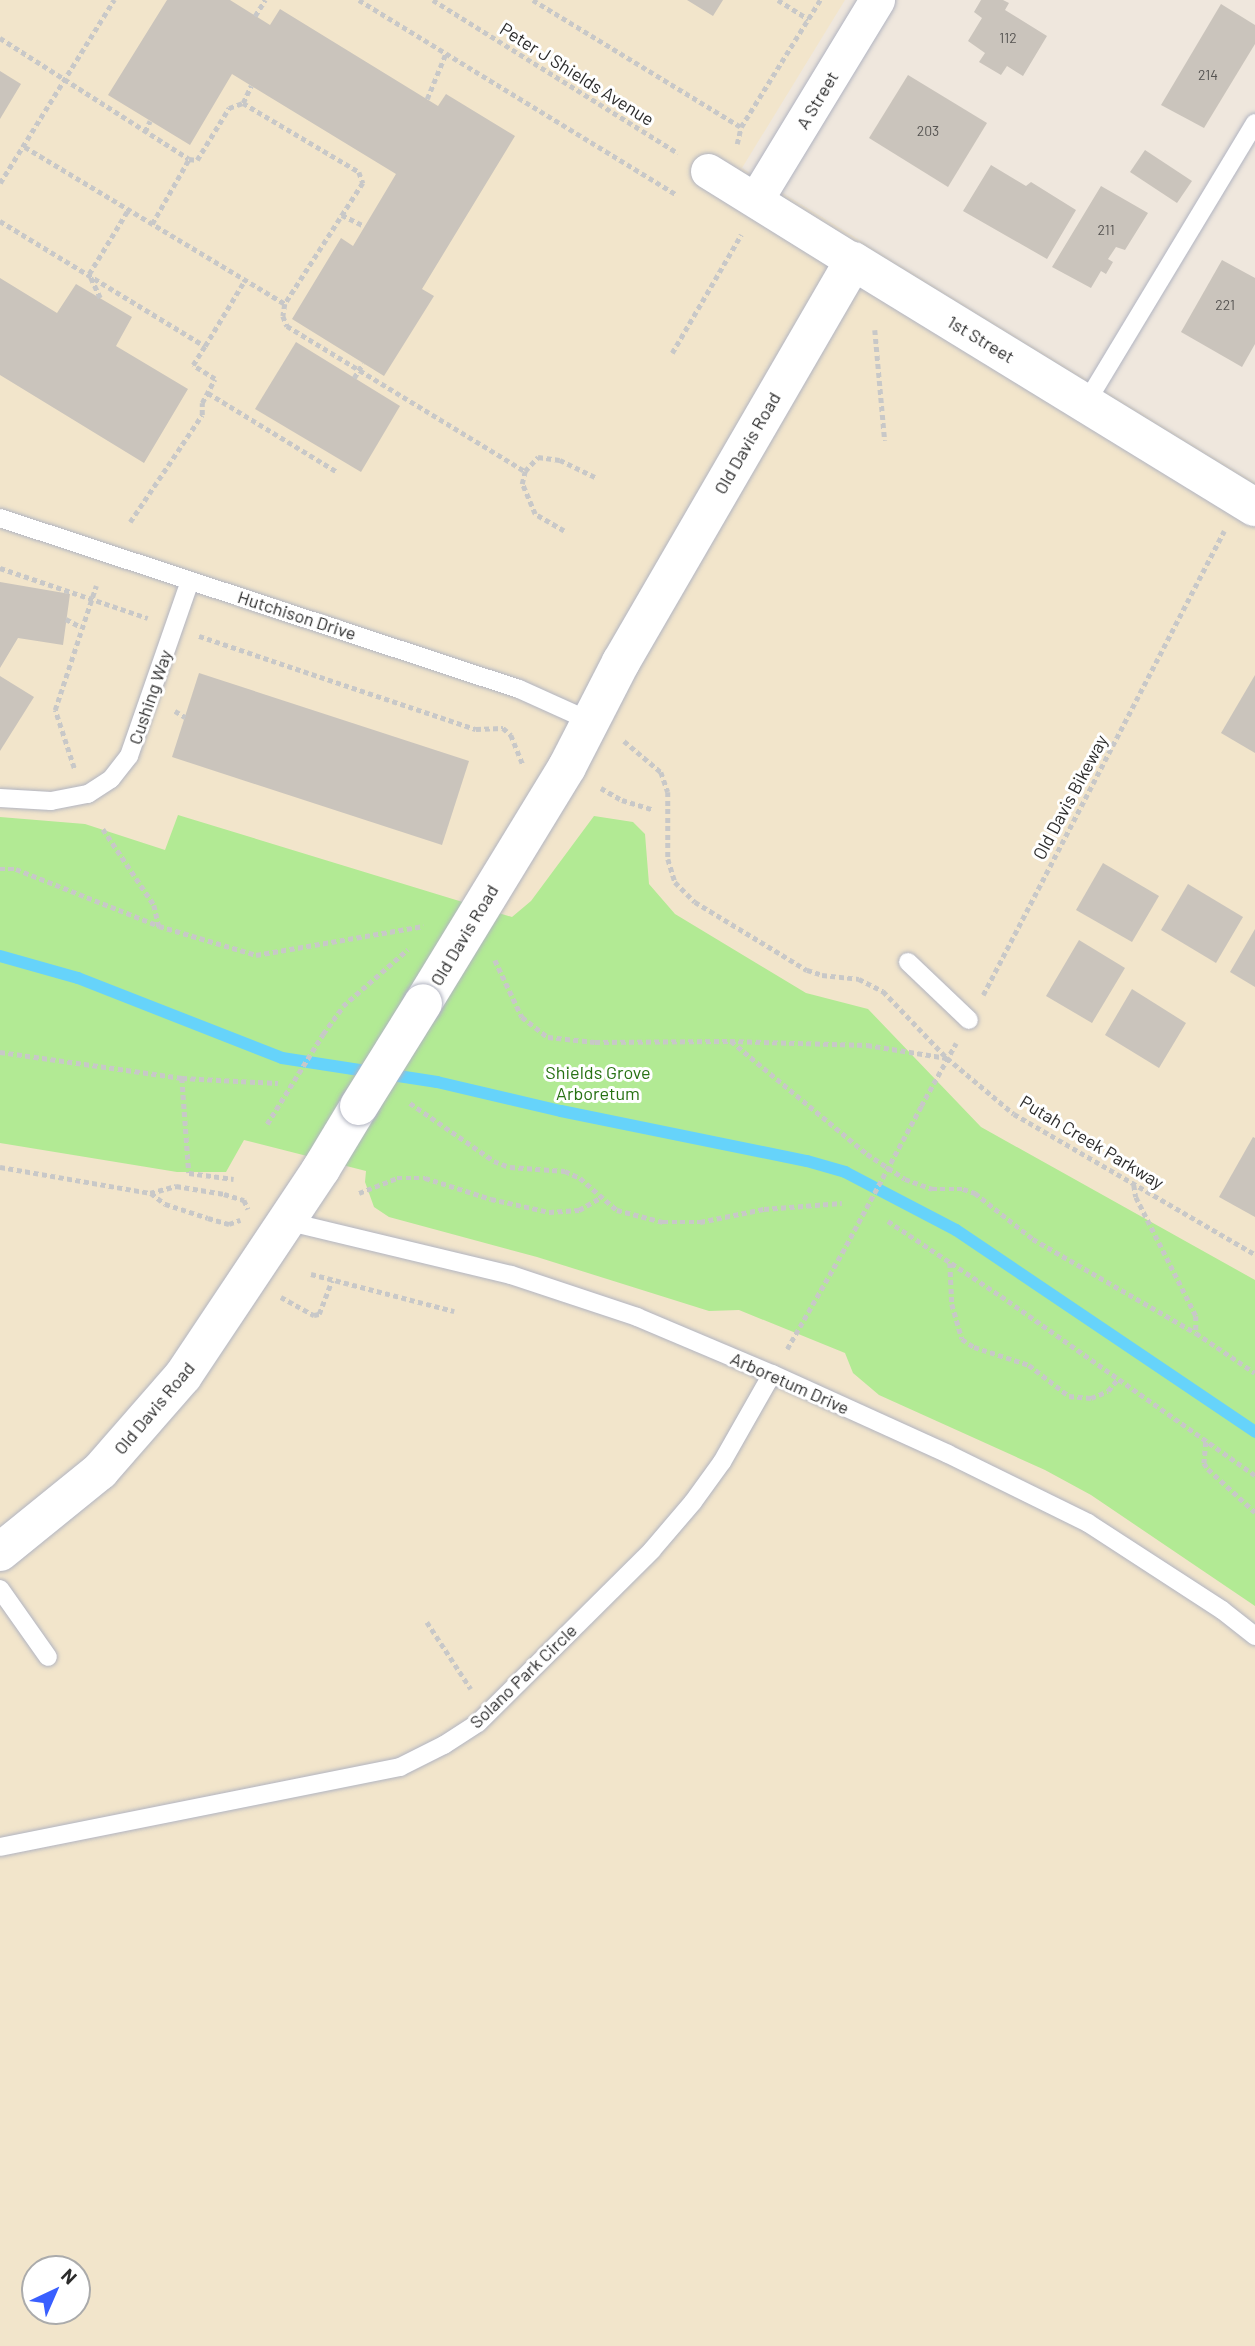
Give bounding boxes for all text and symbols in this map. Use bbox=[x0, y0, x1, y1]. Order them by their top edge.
street label: Peter J Shields Avenue bbox=[496, 18, 658, 130]
house number: 112 bbox=[999, 30, 1017, 46]
street label: A Street bbox=[791, 67, 843, 133]
house number: 214 bbox=[1198, 67, 1218, 83]
house number: 203 bbox=[917, 123, 939, 139]
house number: 211 bbox=[1097, 222, 1115, 238]
house number: 221 bbox=[1215, 297, 1235, 313]
street label: 1st Street bbox=[944, 311, 1018, 367]
street label: Old Davis Road bbox=[709, 388, 785, 498]
street label: Hutchison Drive bbox=[235, 586, 359, 644]
street label: Cushing Way bbox=[124, 647, 176, 747]
street label: Old Davis Bikeway bbox=[1028, 731, 1112, 863]
street label: Old Davis Road bbox=[425, 881, 503, 989]
park label: Shields Grove Arboretum bbox=[545, 1062, 651, 1104]
street label: Putah Creek Parkway bbox=[1016, 1090, 1168, 1194]
street label: Arboretum Drive bbox=[727, 1347, 853, 1419]
street label: Old Davis Road bbox=[109, 1357, 199, 1459]
street label: Solano Park Circle bbox=[465, 1619, 581, 1733]
north arrow bbox=[21, 2255, 91, 2325]
text: N bbox=[57, 2263, 82, 2289]

